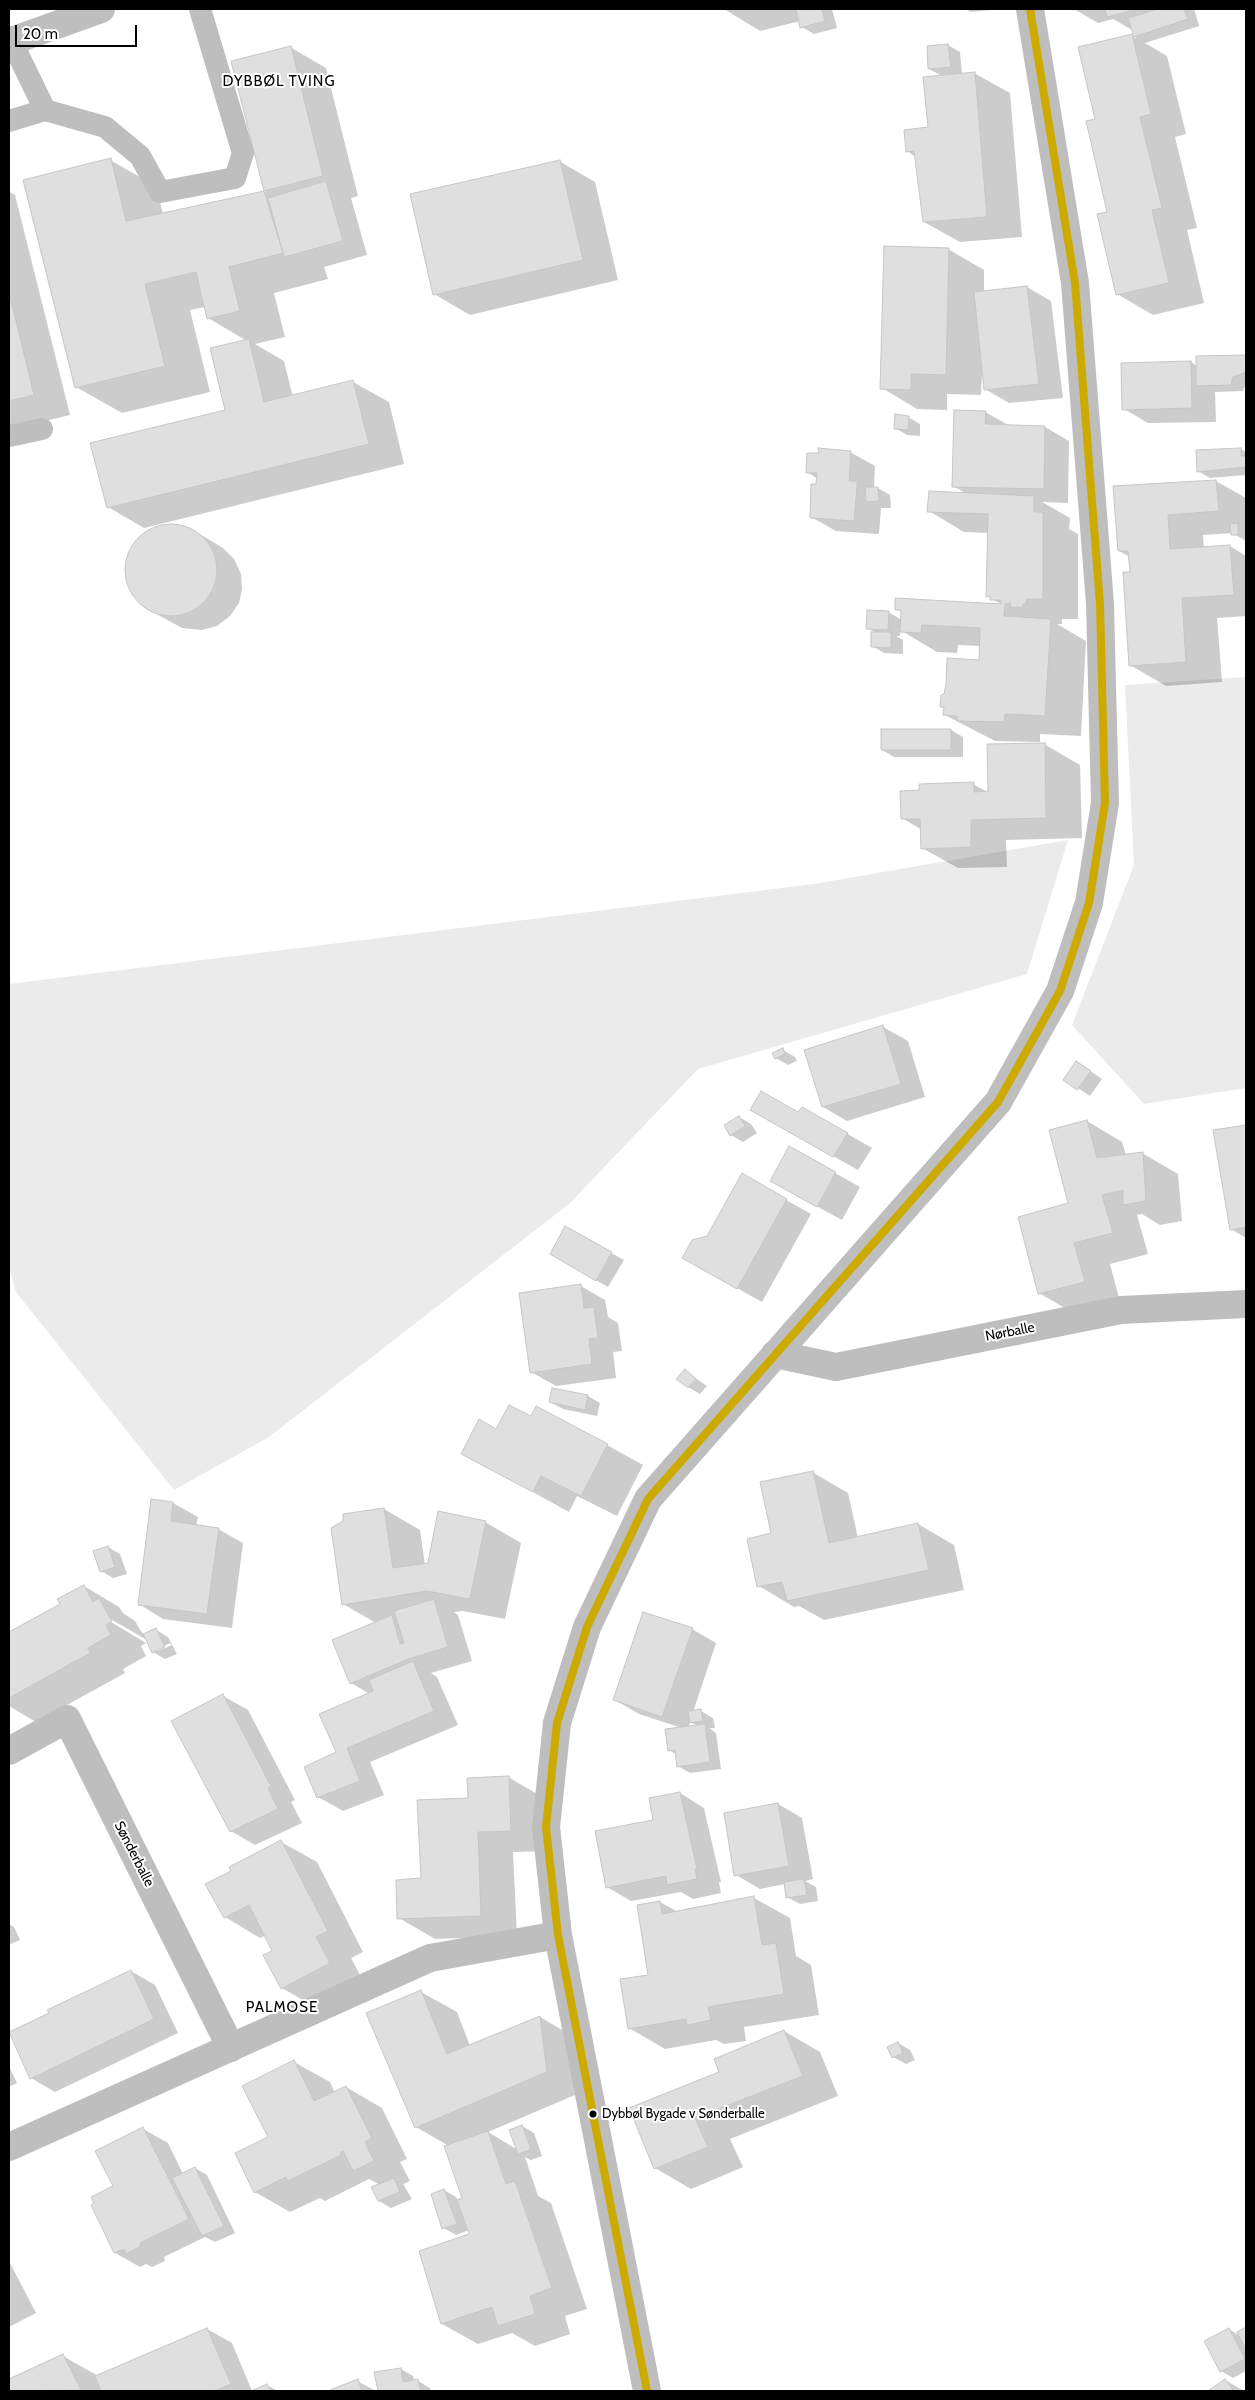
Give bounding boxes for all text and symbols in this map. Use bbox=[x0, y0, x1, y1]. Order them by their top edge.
scale bar bbox=[18, 15, 140, 47]
text: 20 m bbox=[23, 25, 58, 43]
district label: DYBBØL TVING bbox=[221, 73, 337, 91]
street label: Nørballe bbox=[984, 1319, 1036, 1345]
street label: Sønderballe bbox=[110, 1818, 158, 1890]
district label: PALMOSE bbox=[245, 1999, 319, 2017]
place label: Dybbøl Bygade v Sønderballe bbox=[602, 2106, 765, 2122]
marker: Dybbøl Bygade v Sønderballe bbox=[588, 2109, 598, 2119]

